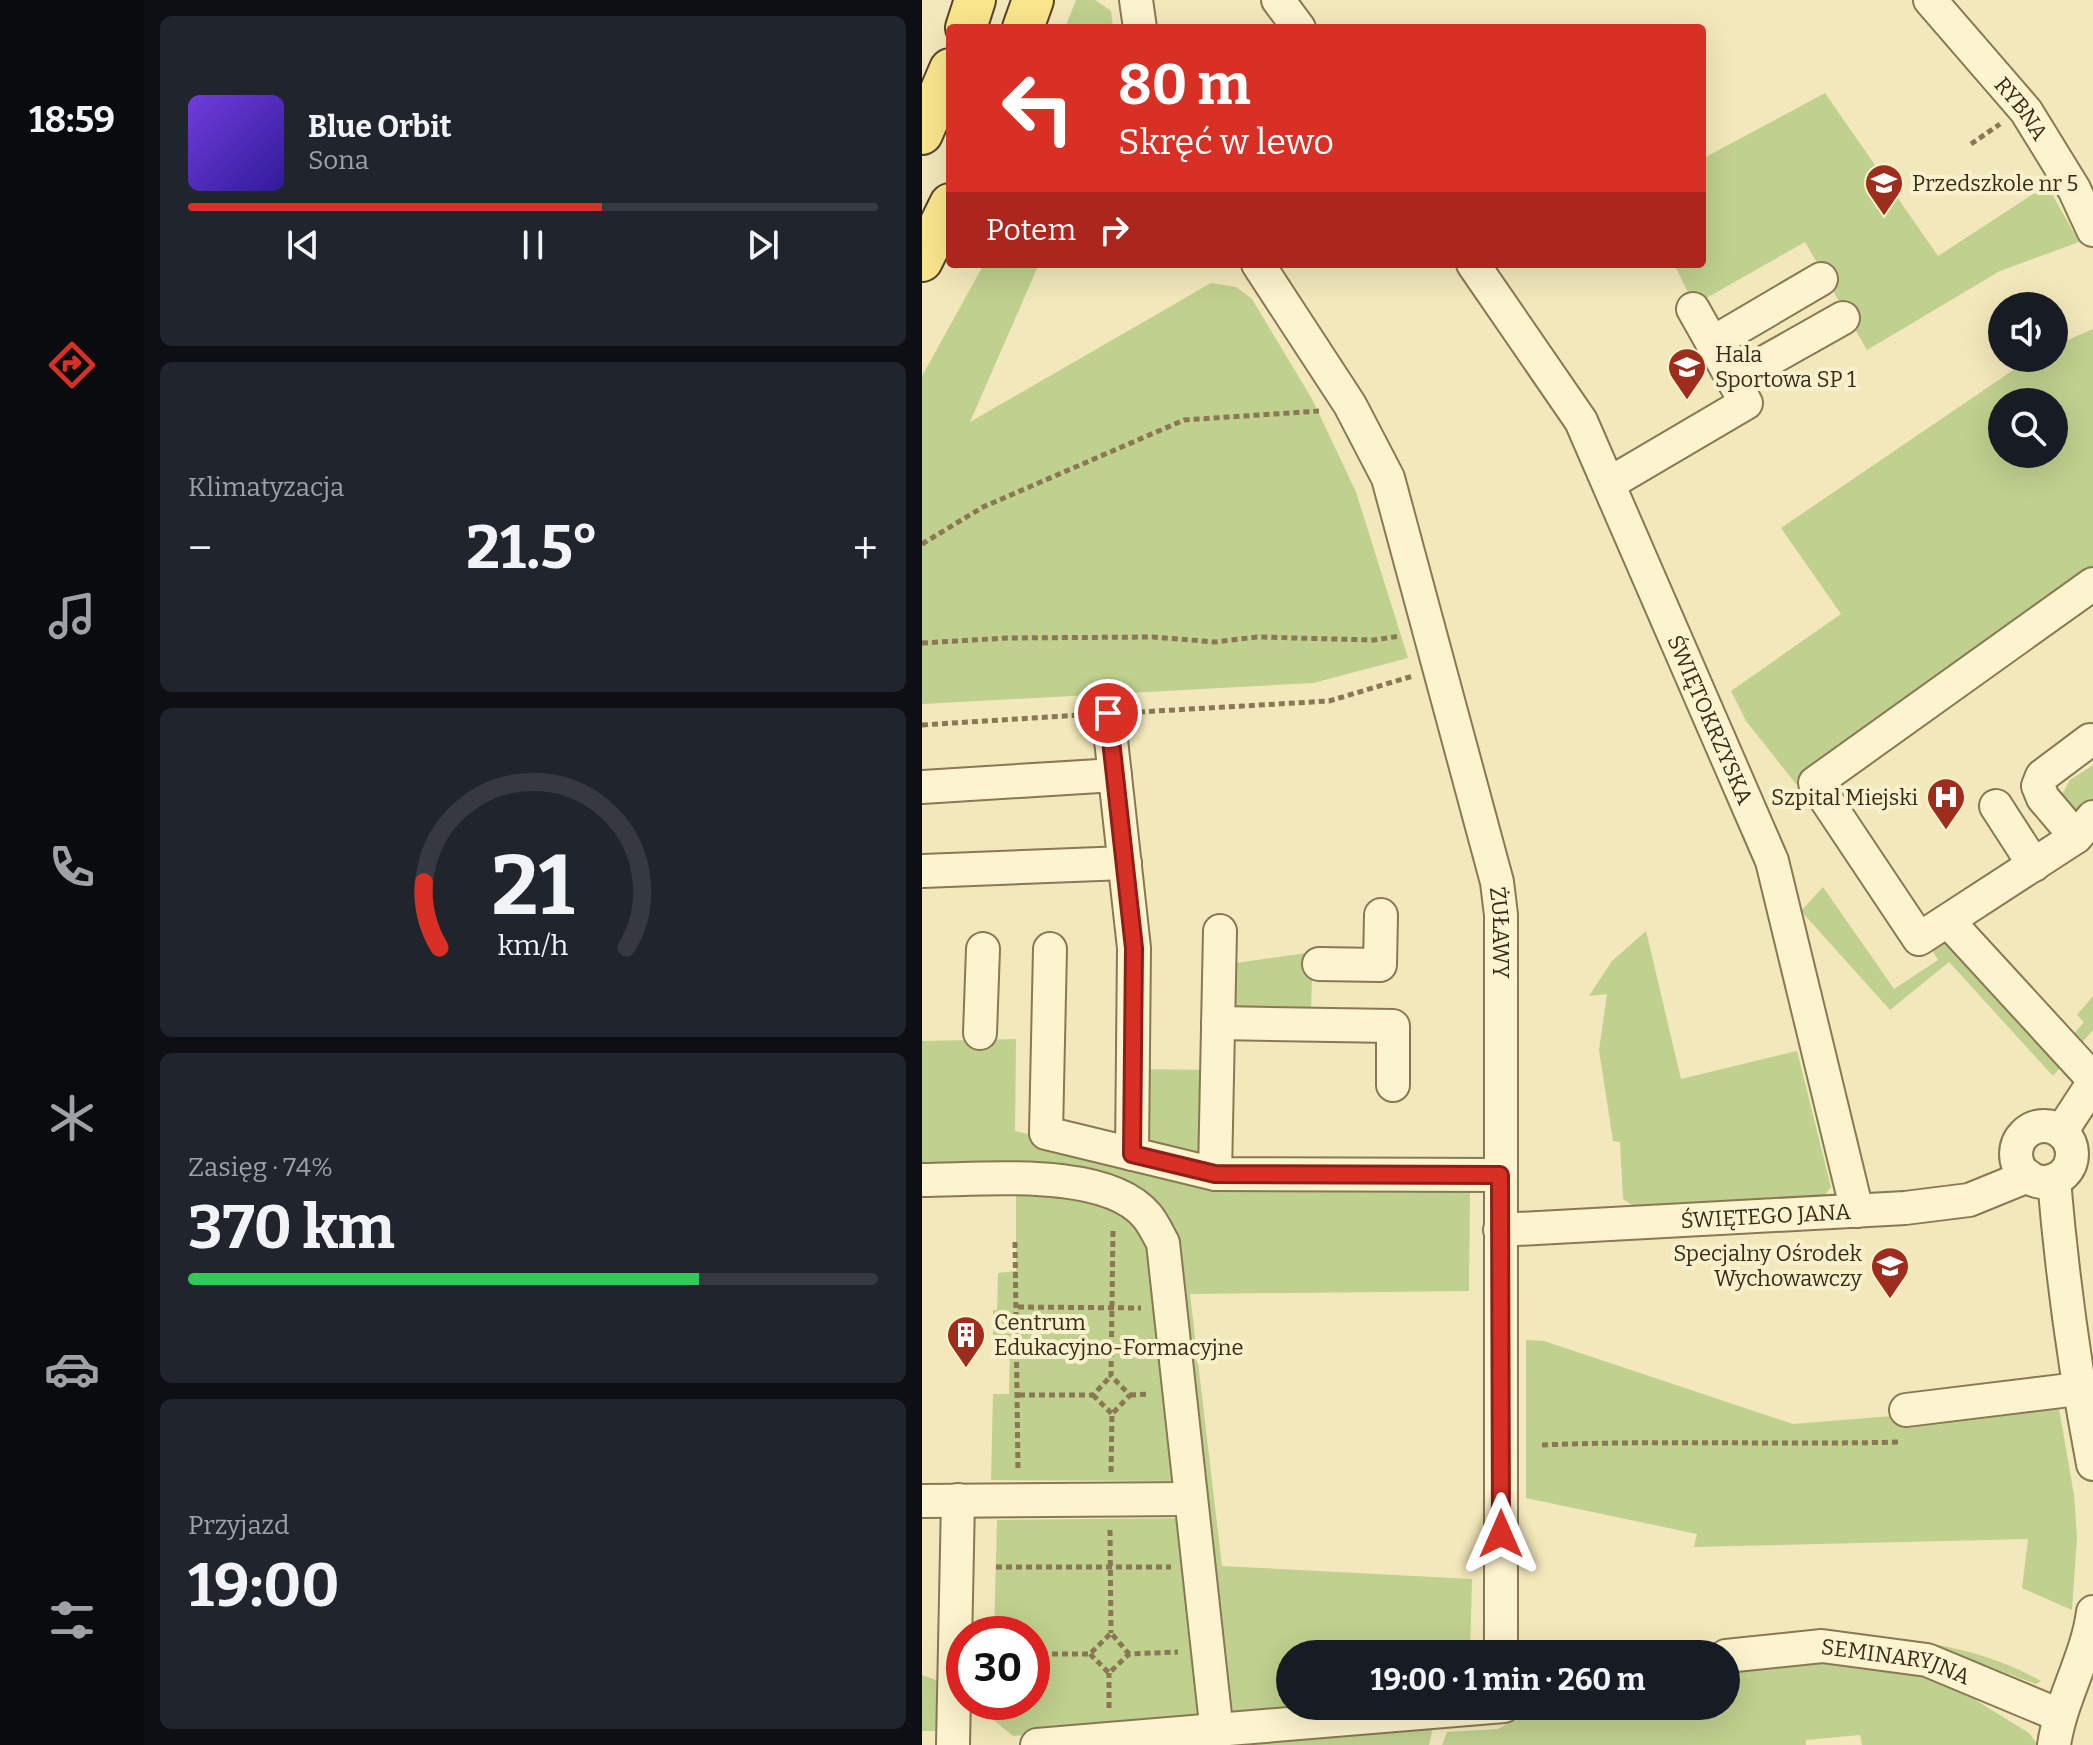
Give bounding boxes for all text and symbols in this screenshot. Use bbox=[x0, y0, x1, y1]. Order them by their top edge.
text: 80 m bbox=[1118, 52, 1251, 119]
icon: left bbox=[986, 56, 1090, 160]
street label: RYBNA bbox=[1989, 71, 2054, 145]
text: 18:59 bbox=[29, 98, 115, 142]
text: Blue Orbit bbox=[308, 109, 452, 145]
text: Skręć w lewo bbox=[1118, 120, 1334, 164]
text: Sona bbox=[308, 145, 369, 176]
school or university icon: Przedszkole nr 5 bbox=[1863, 162, 1905, 217]
place label: Przedszkole nr 5 bbox=[1912, 170, 2078, 197]
icon: right bbox=[1092, 208, 1136, 252]
text: Potem bbox=[986, 212, 1076, 248]
icon: previous bbox=[281, 223, 325, 267]
icon: pause bbox=[511, 223, 555, 267]
icon: next bbox=[741, 223, 785, 267]
map controls bbox=[1988, 292, 2068, 468]
button: sound bbox=[1988, 292, 2068, 372]
icon: directions bbox=[44, 337, 100, 393]
place label: Hala Sportowa SP 1 bbox=[1715, 341, 1856, 393]
school or university icon: Hala Sportowa SP 1 bbox=[1666, 346, 1708, 401]
button: search bbox=[1988, 388, 2068, 468]
text: Klimatyzacja bbox=[188, 472, 344, 503]
text: 21.5° bbox=[466, 512, 599, 584]
text: − bbox=[188, 522, 212, 575]
text: + bbox=[853, 522, 878, 575]
icon: music bbox=[44, 588, 100, 644]
street label: ŚWIĘTOKRZYSKA bbox=[1662, 630, 1759, 809]
pin bbox=[1074, 679, 1142, 747]
icon: arrive bbox=[1086, 691, 1130, 735]
hospital icon: Szpital Miejski bbox=[1925, 776, 1967, 831]
place label: Szpital Miejski bbox=[1771, 784, 1918, 811]
text: 21 bbox=[492, 836, 574, 936]
icon: phone bbox=[44, 839, 100, 895]
street label: ŻUŁAWY bbox=[1484, 885, 1515, 980]
text: km/h bbox=[498, 929, 569, 964]
icon: climate bbox=[44, 1090, 100, 1146]
text: Zasięg · 74% bbox=[188, 1152, 333, 1183]
text: 370 km bbox=[188, 1192, 395, 1264]
street label: ŚWIĘTEGO JANA bbox=[1680, 1197, 1852, 1234]
place label: Specjalny Ośrodek Wychowawczy bbox=[1673, 1240, 1863, 1292]
school or university icon: Specjalny Ośrodek Wychowawczy bbox=[1869, 1245, 1911, 1300]
place label: Centrum Edukacyjno-Formacyjne bbox=[994, 1309, 1244, 1361]
building icon: Centrum Edukacyjno-Formacyjne bbox=[945, 1314, 987, 1369]
icon: car bbox=[44, 1341, 100, 1397]
position arrow bbox=[1459, 1492, 1543, 1576]
text: Przyjazd bbox=[188, 1510, 290, 1541]
text: 19:00 bbox=[188, 1550, 340, 1622]
icon: filters bbox=[44, 1592, 100, 1648]
speed limit sign: 30 bbox=[946, 1616, 1050, 1720]
street label: SEMINARYJNA bbox=[1820, 1633, 1975, 1690]
text: 19:00 · 1 min · 260 m bbox=[1371, 1662, 1645, 1698]

